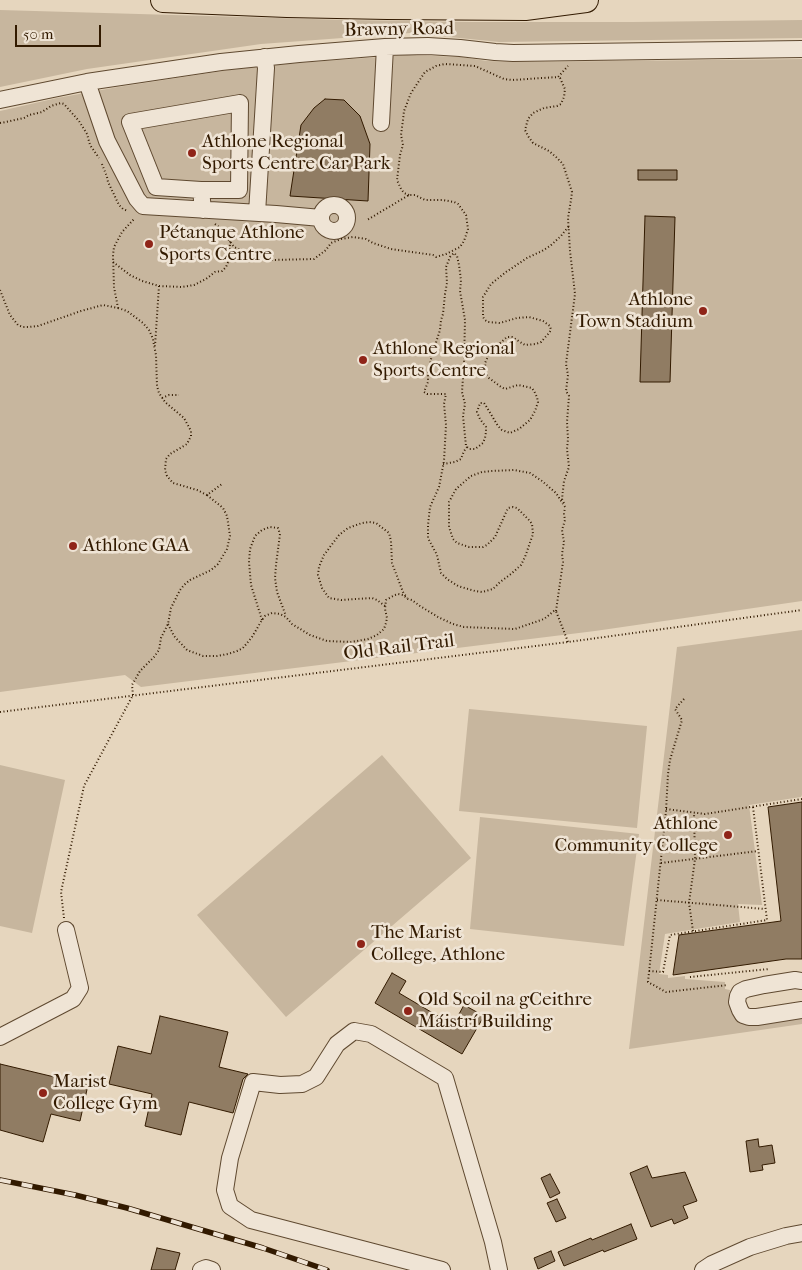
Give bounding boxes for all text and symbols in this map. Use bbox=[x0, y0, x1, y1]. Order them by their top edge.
scale bar bbox=[18, 15, 104, 47]
street label: Brawny Road bbox=[344, 18, 454, 42]
text: 50 m bbox=[23, 25, 53, 43]
place label: Athlone Regional Sports Centre Car Park bbox=[202, 131, 390, 175]
marker: Athlone Regional Sports Centre Car Park bbox=[186, 147, 198, 159]
place label: Pétanque Athlone Sports Centre bbox=[159, 222, 304, 266]
marker: Pétanque Athlone Sports Centre bbox=[143, 238, 155, 250]
place label: Athlone Town Stadium bbox=[576, 289, 693, 333]
marker: Athlone Town Stadium bbox=[697, 305, 709, 317]
place label: Athlone Regional Sports Centre bbox=[373, 338, 515, 382]
marker: Athlone Regional Sports Centre bbox=[357, 354, 369, 366]
place label: Athlone GAA bbox=[83, 535, 190, 557]
marker: Athlone GAA bbox=[67, 540, 79, 552]
street label: Old Rail Trail bbox=[342, 630, 456, 666]
place label: Athlone Community College bbox=[554, 813, 718, 857]
marker: Athlone Community College bbox=[722, 829, 734, 841]
place label: The Marist College, Athlone bbox=[371, 922, 505, 966]
marker: The Marist College, Athlone bbox=[355, 938, 367, 950]
place label: Old Scoil na gCeithre Máistrí Building bbox=[418, 989, 592, 1033]
marker: Old Scoil na gCeithre Máistrí Building bbox=[402, 1005, 414, 1017]
place label: Marist College Gym bbox=[53, 1071, 158, 1115]
marker: Marist College Gym bbox=[37, 1087, 49, 1099]

